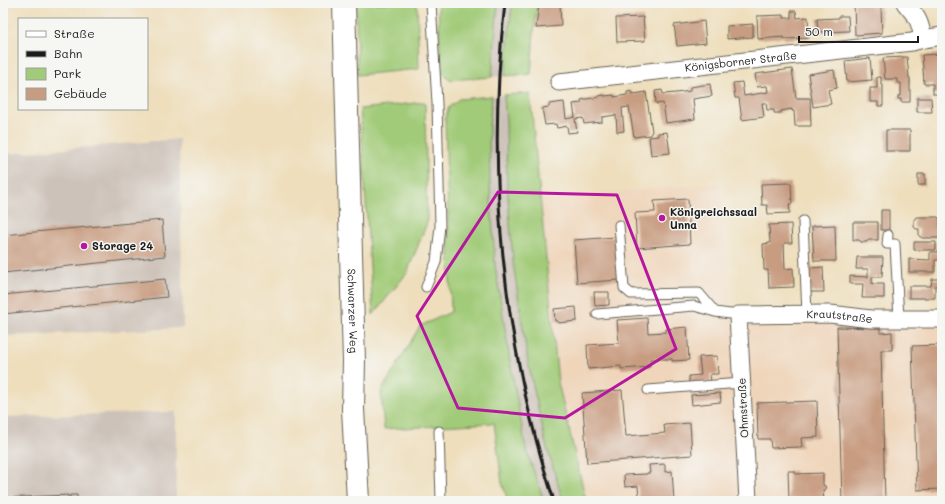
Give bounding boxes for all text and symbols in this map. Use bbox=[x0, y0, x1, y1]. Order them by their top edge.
legend bbox=[18, 18, 148, 110]
scale bar bbox=[799, 18, 918, 44]
text: 50 m bbox=[805, 23, 833, 39]
text: Straße bbox=[54, 25, 95, 41]
text: Bahn bbox=[54, 45, 82, 61]
street label: Königsborner Straße bbox=[684, 47, 798, 75]
text: Park bbox=[54, 65, 81, 81]
text: Gebäude bbox=[54, 85, 107, 101]
place label: Königreichssaal Unna bbox=[670, 204, 757, 232]
marker: Königreichssaal Unna bbox=[657, 213, 667, 223]
place label: Storage 24 bbox=[92, 238, 153, 253]
marker: Storage 24 bbox=[79, 241, 89, 251]
street label: Schwarzer Weg bbox=[344, 268, 362, 353]
street label: Krautstraße bbox=[806, 306, 874, 326]
street label: Ohmstraße bbox=[733, 377, 752, 438]

